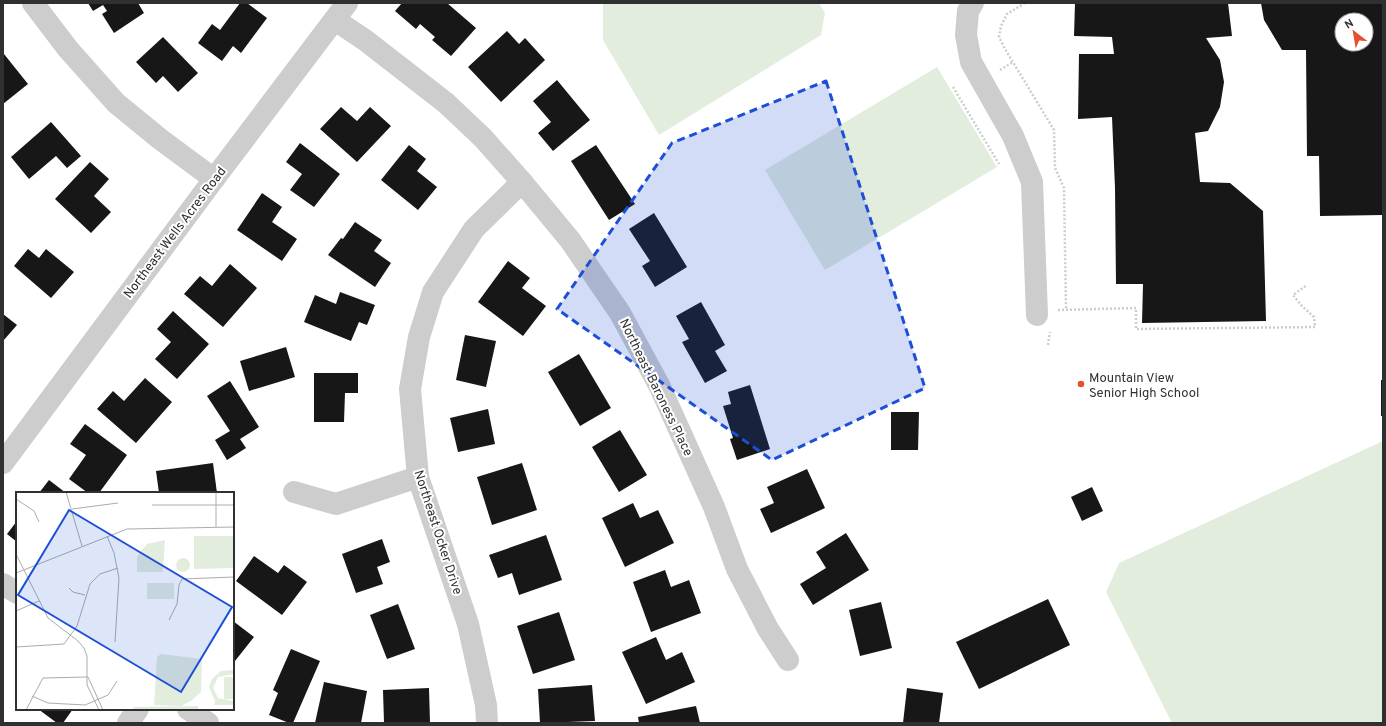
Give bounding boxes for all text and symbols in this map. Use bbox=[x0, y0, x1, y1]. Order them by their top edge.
north arrow bbox=[1334, 12, 1374, 52]
text: N bbox=[1342, 16, 1356, 32]
street label: Northeast Wells Acres Road bbox=[121, 164, 230, 302]
street label: Northeast Baroness Place bbox=[615, 317, 695, 459]
place label: Mountain View Senior High School bbox=[1089, 371, 1199, 402]
marker: Mountain View Senior High School bbox=[1076, 379, 1086, 389]
street label: Northeast Ocker Drive bbox=[409, 468, 465, 597]
inset map bbox=[16, 492, 234, 710]

